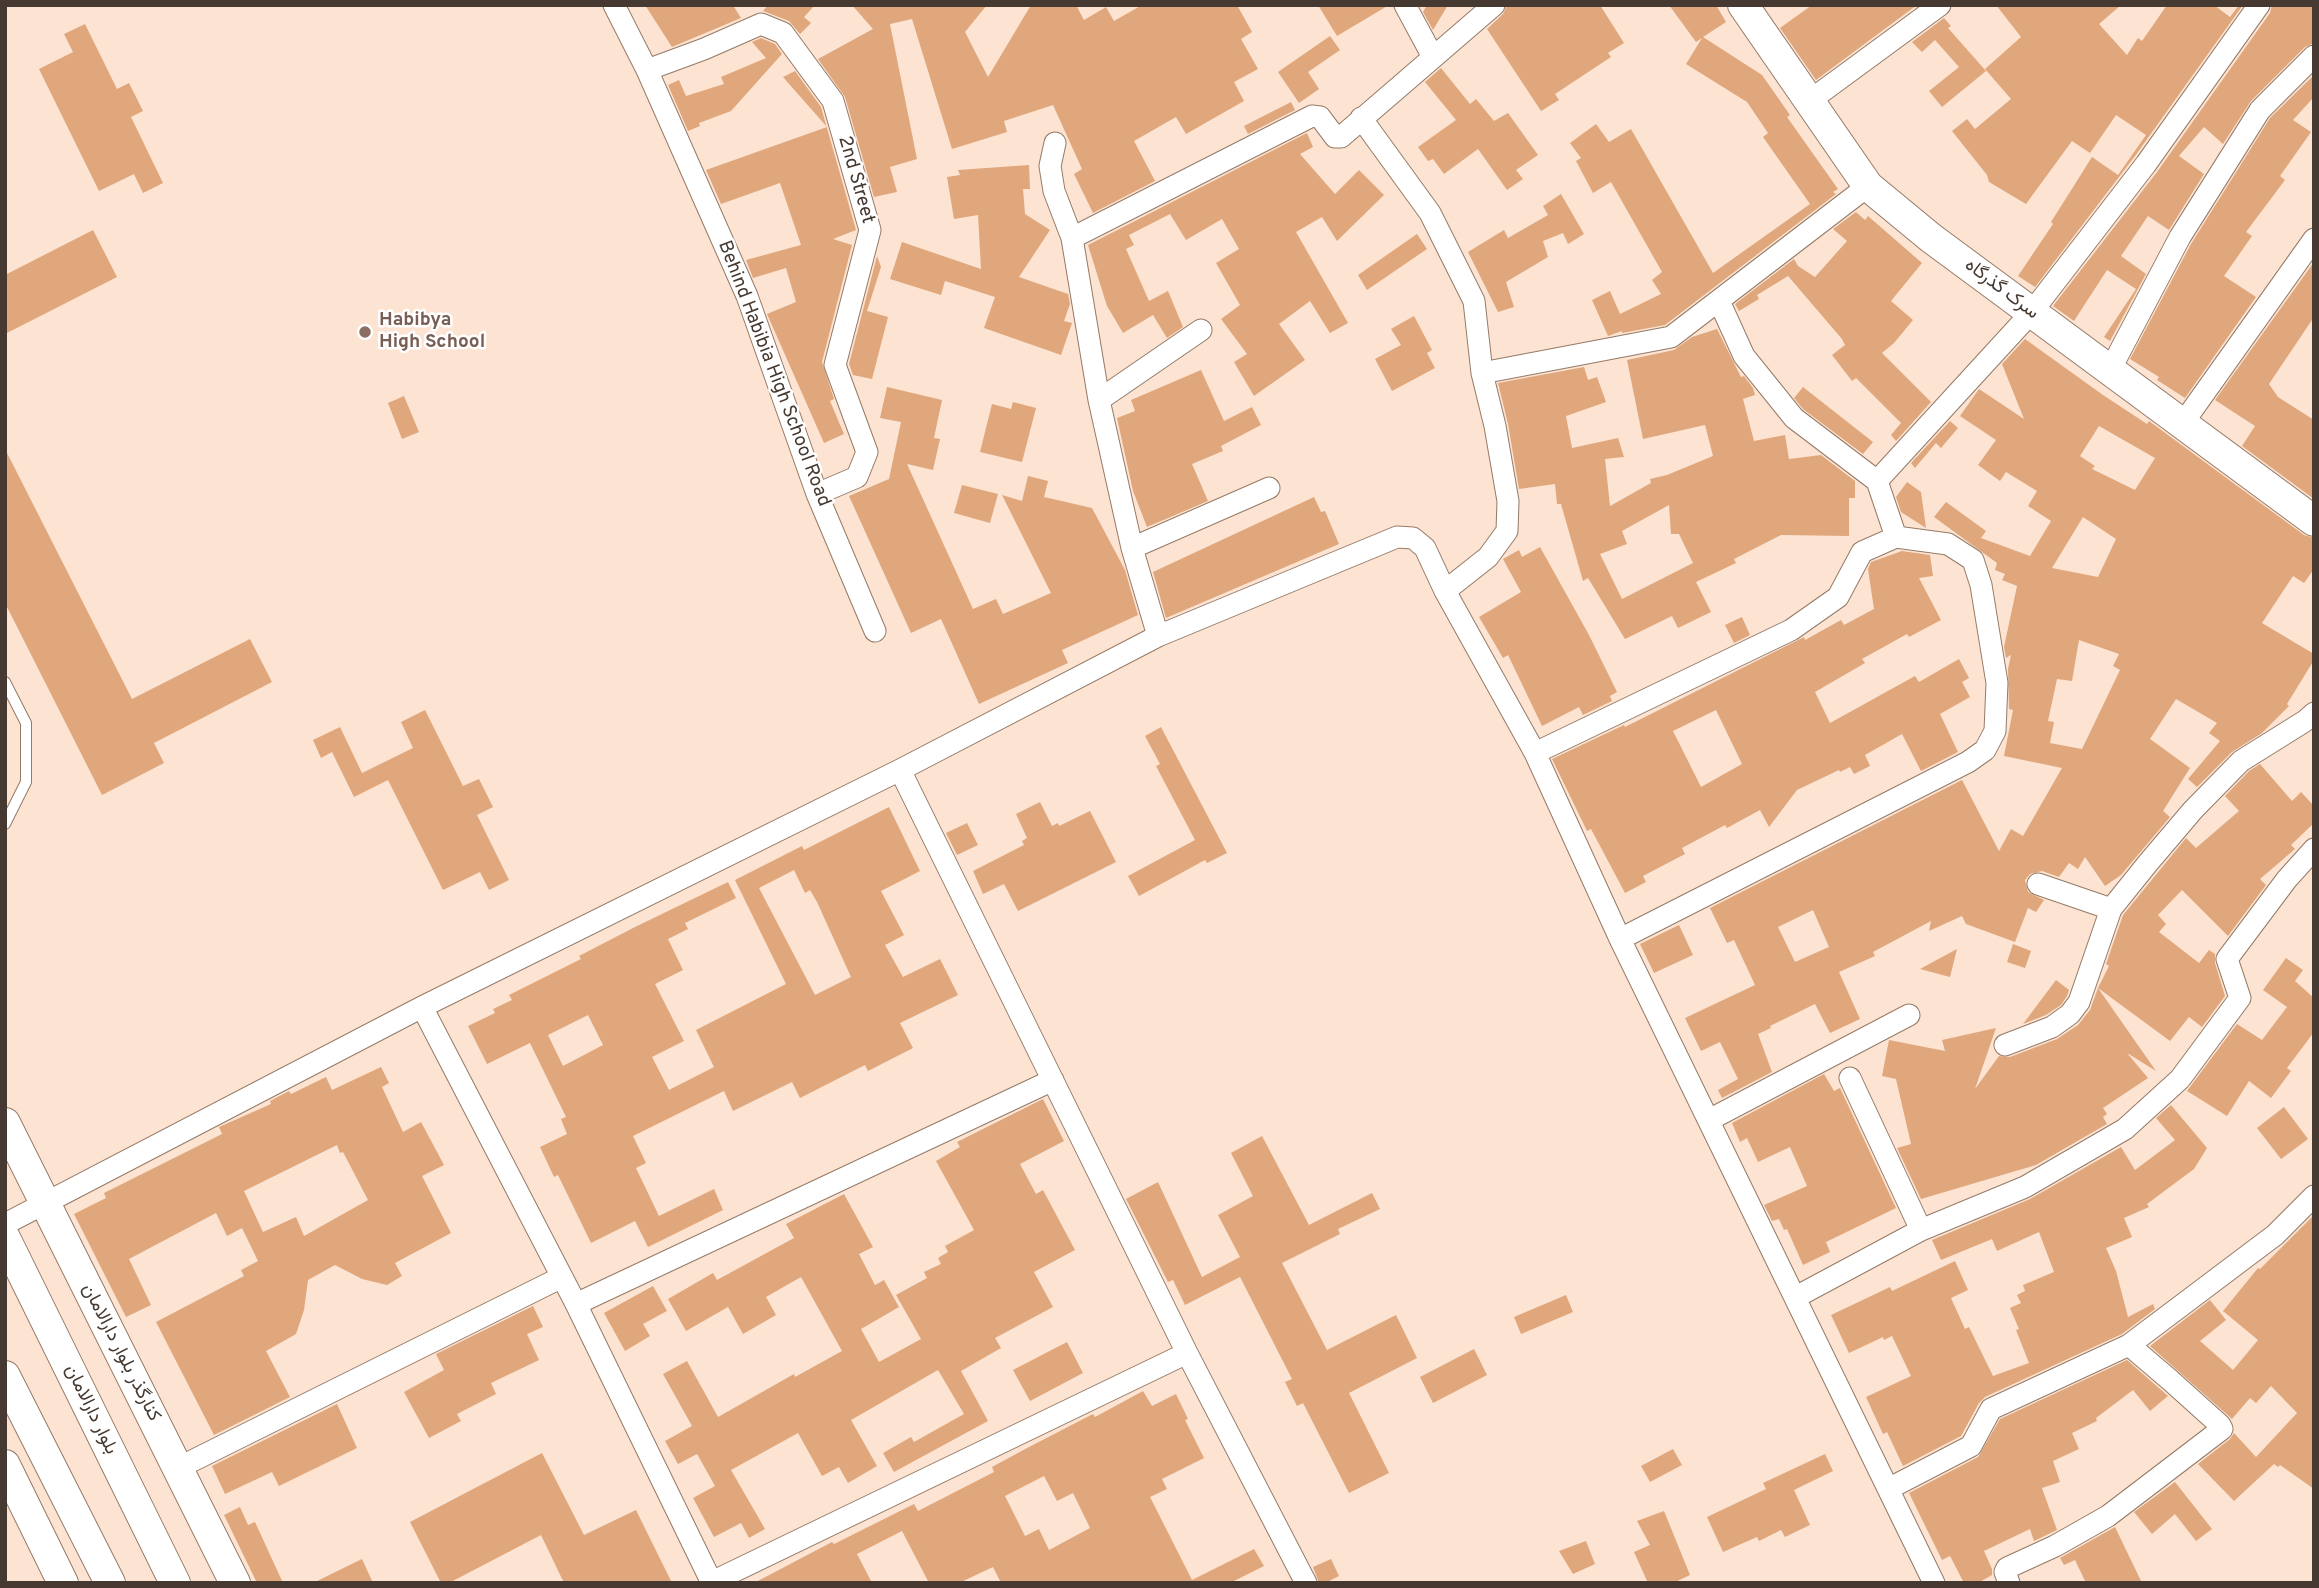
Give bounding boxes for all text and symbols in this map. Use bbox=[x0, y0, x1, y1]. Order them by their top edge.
street label: 2nd Street bbox=[832, 134, 878, 226]
street label: Behind Habibia High School Road bbox=[712, 238, 834, 510]
street label: سرک گذرگاه bbox=[1959, 255, 2043, 325]
place label: Habibya High School bbox=[379, 310, 485, 354]
marker: Habibya High School bbox=[357, 324, 373, 340]
street label: کنارگذر بلوار دارالامان bbox=[75, 1280, 165, 1426]
street label: بلوار دارالامان bbox=[58, 1361, 122, 1459]

